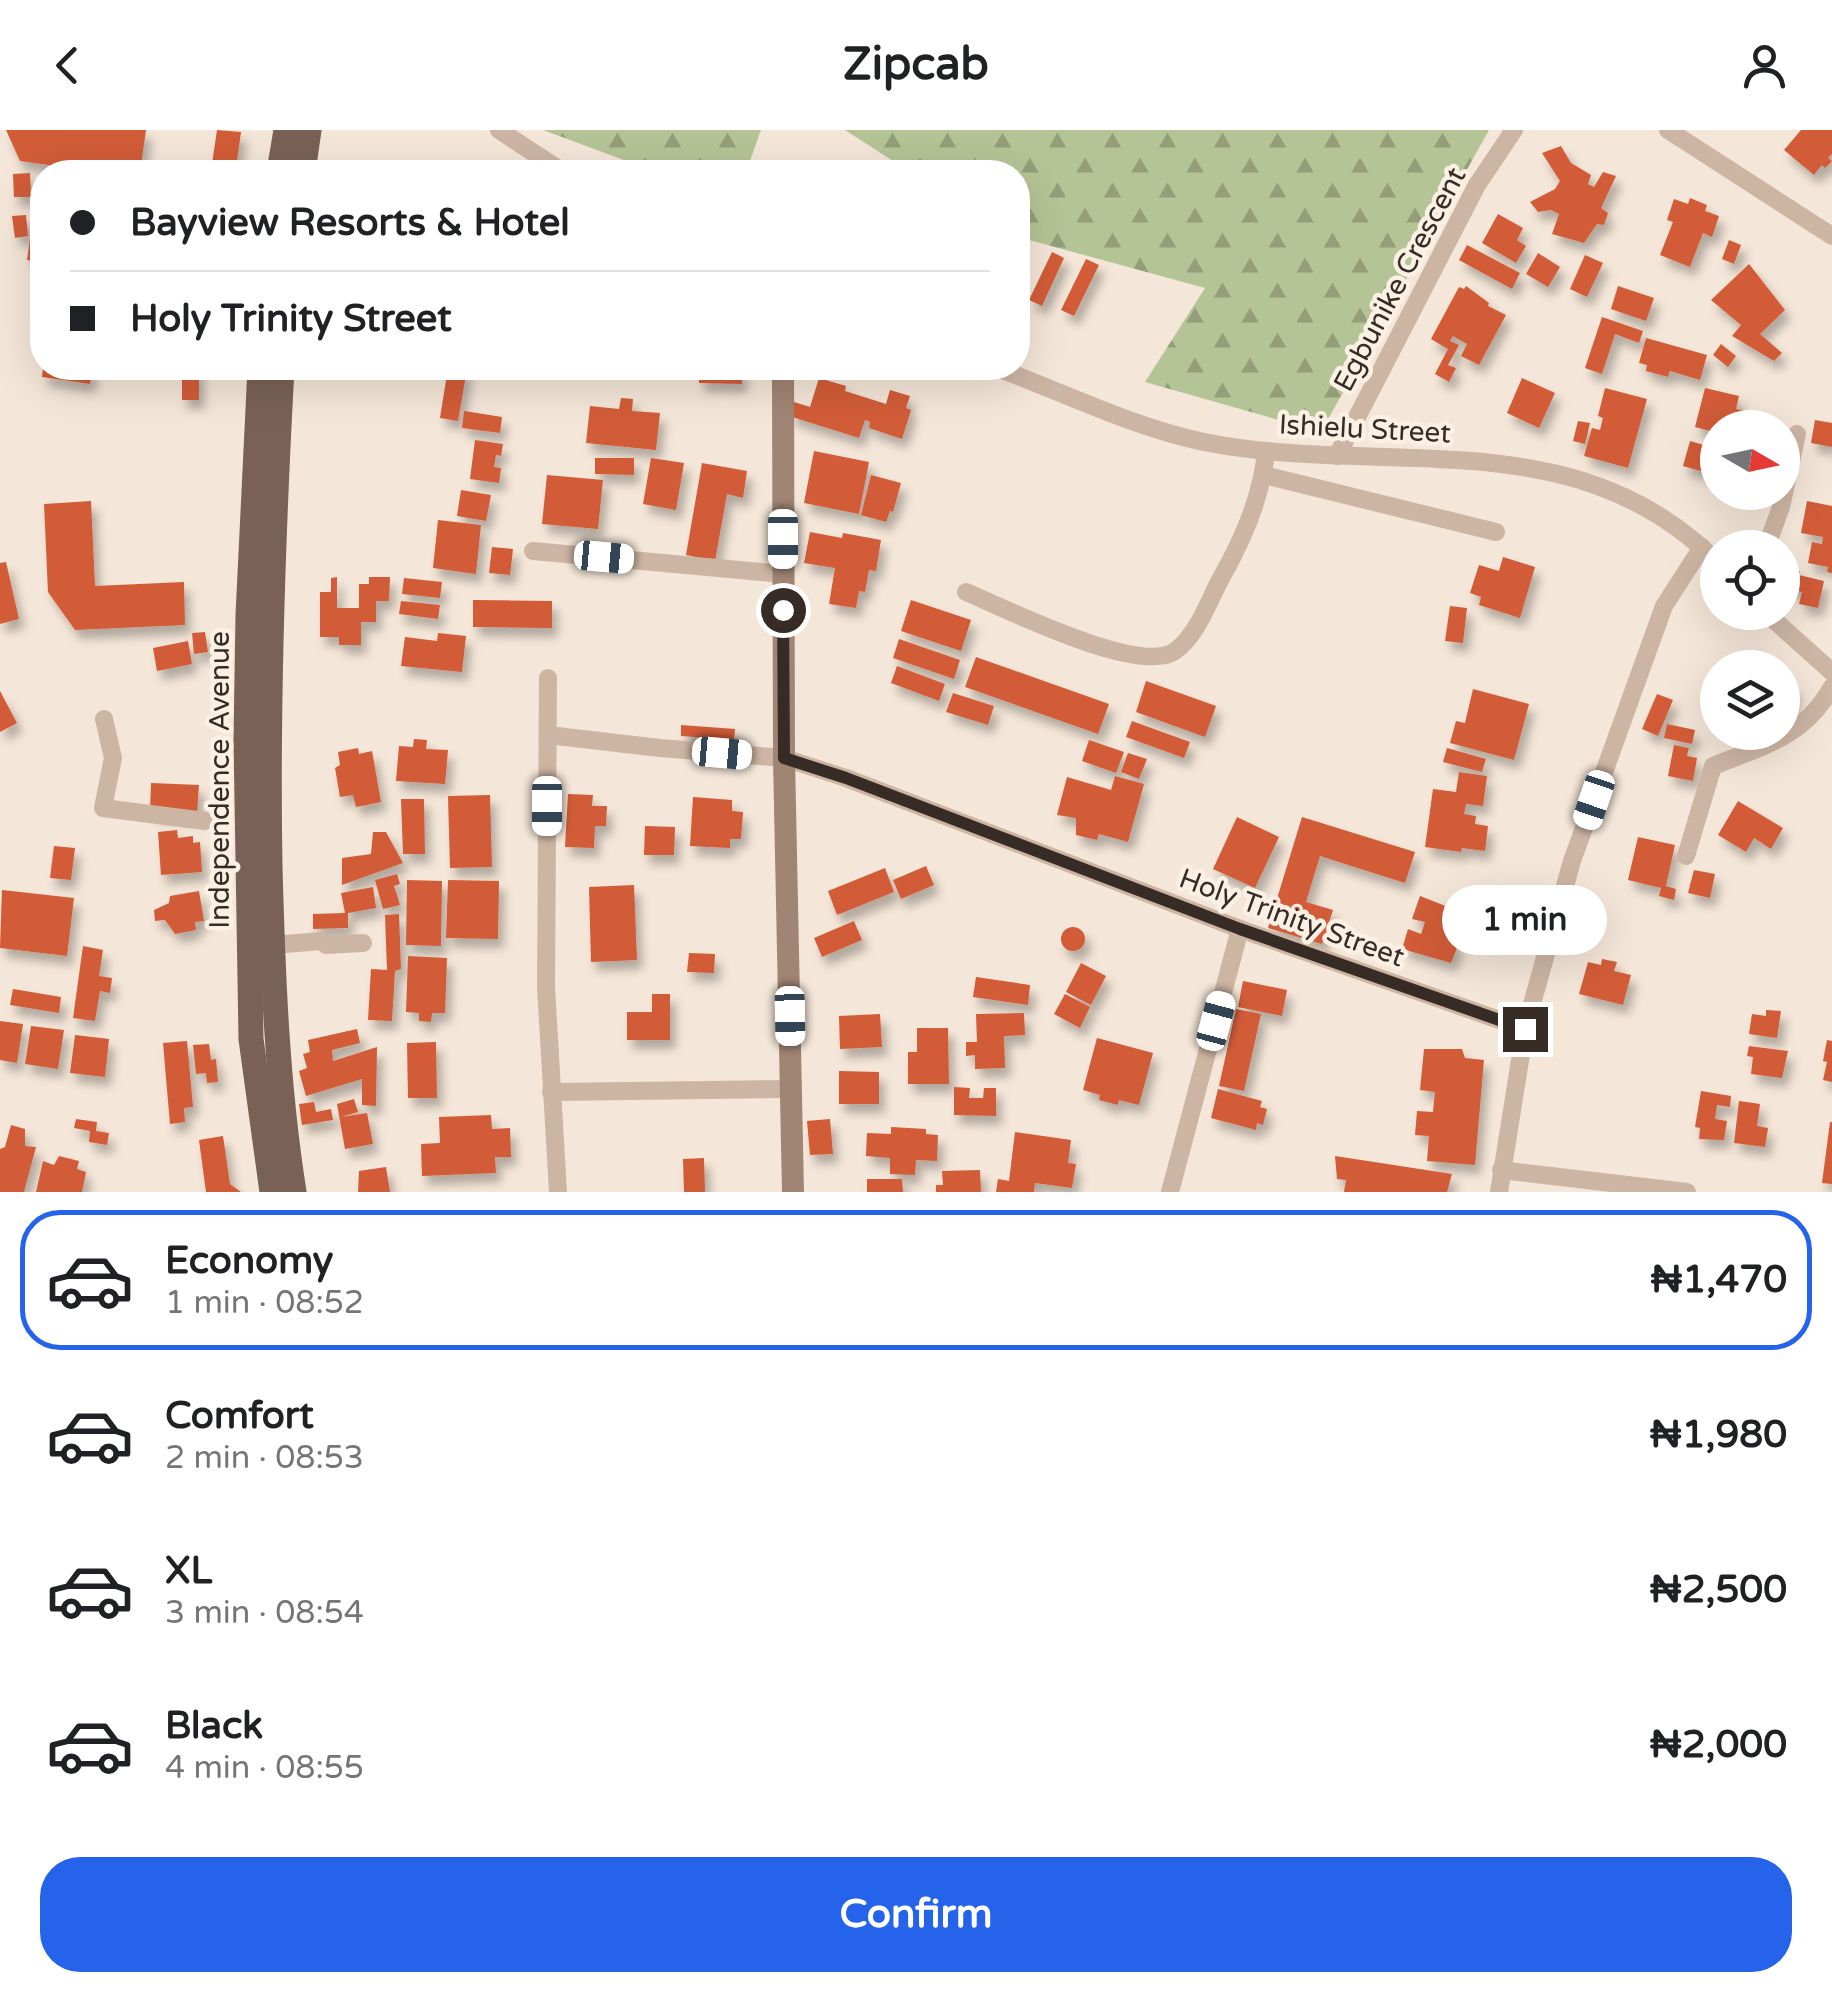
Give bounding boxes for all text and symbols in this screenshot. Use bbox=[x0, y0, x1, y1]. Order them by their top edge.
icon: back bbox=[40, 38, 95, 93]
text: Zipcab bbox=[843, 38, 989, 92]
icon: person bbox=[1737, 38, 1792, 93]
street label: Egbunike Crescent bbox=[1326, 161, 1473, 397]
text: Bayview Resorts & Hotel bbox=[130, 200, 570, 246]
text: Holy Trinity Street bbox=[130, 296, 452, 342]
street label: Ishielu Street bbox=[1278, 408, 1452, 450]
north arrow bbox=[1700, 410, 1800, 510]
map controls bbox=[1700, 410, 1800, 750]
car bbox=[768, 509, 798, 569]
button: locate bbox=[1700, 530, 1800, 630]
car bbox=[573, 539, 635, 575]
route start bbox=[761, 588, 806, 633]
street label: Independence Avenue bbox=[203, 631, 237, 929]
button: layers bbox=[1700, 650, 1800, 750]
car bbox=[691, 735, 753, 771]
car bbox=[1570, 767, 1618, 833]
car bbox=[532, 776, 562, 836]
street label: Holy Trinity Street bbox=[1174, 861, 1409, 975]
callout: 1 min bbox=[1442, 884, 1608, 954]
text: 1 min bbox=[1482, 901, 1567, 939]
car bbox=[774, 986, 806, 1046]
car bbox=[1194, 988, 1238, 1054]
route end bbox=[1503, 1007, 1548, 1052]
icon: car bbox=[45, 1235, 135, 1325]
text: Economy bbox=[165, 1238, 333, 1284]
text: ₦1,470 bbox=[1651, 1257, 1787, 1303]
text: 1 min · 08:52 bbox=[165, 1284, 364, 1322]
icon: car bbox=[45, 1390, 135, 1480]
text: Comfort bbox=[165, 1393, 314, 1439]
text: ₦1,980 bbox=[1650, 1412, 1787, 1458]
text: 2 min · 08:53 bbox=[165, 1439, 364, 1477]
icon: car bbox=[45, 1545, 135, 1635]
text: XL bbox=[165, 1548, 212, 1594]
text: ₦2,500 bbox=[1650, 1567, 1787, 1613]
text: 3 min · 08:54 bbox=[165, 1594, 364, 1632]
icon: car bbox=[45, 1700, 135, 1790]
text: Black bbox=[165, 1703, 263, 1749]
text: ₦2,000 bbox=[1650, 1722, 1787, 1768]
text: 4 min · 08:55 bbox=[165, 1749, 364, 1787]
button: Confirm bbox=[40, 1857, 1792, 1972]

